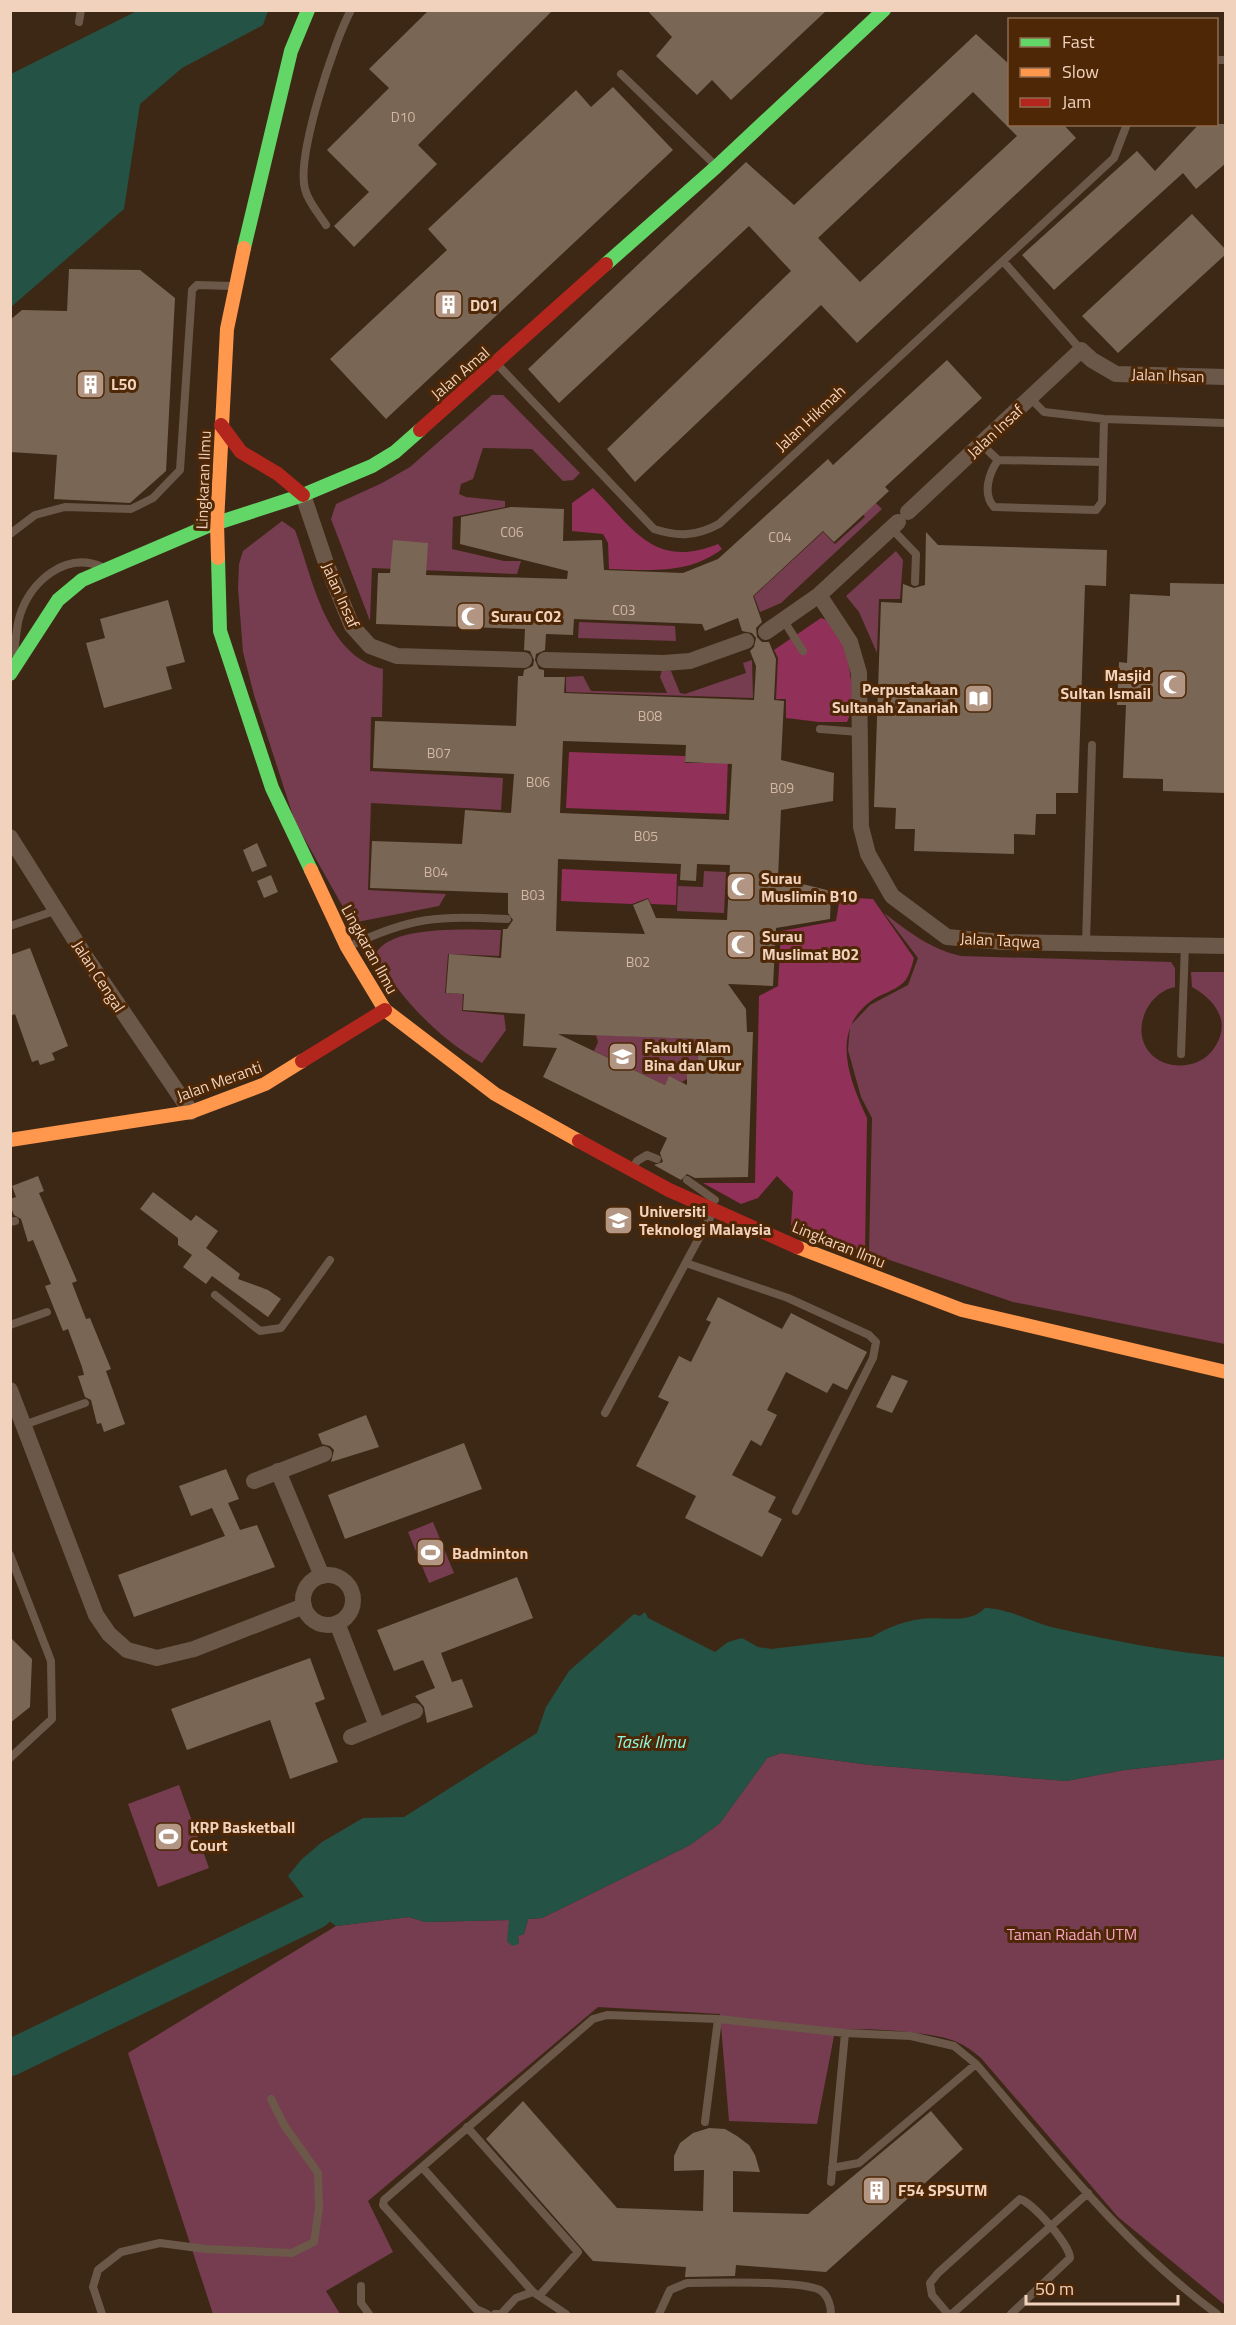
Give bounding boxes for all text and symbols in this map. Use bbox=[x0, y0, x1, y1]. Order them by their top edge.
legend bbox=[1008, 18, 1218, 126]
text: Fast bbox=[1062, 28, 1095, 55]
text: Slow bbox=[1062, 58, 1099, 85]
text: Jam bbox=[1062, 88, 1091, 115]
house number: D10 bbox=[391, 106, 416, 127]
building icon: D01 bbox=[433, 289, 465, 321]
place label: D01 bbox=[470, 293, 498, 317]
street label: Jalan Amal bbox=[425, 341, 495, 405]
street label: Jalan Ihsan bbox=[1131, 362, 1205, 388]
building icon: L50 bbox=[74, 368, 106, 400]
place label: L50 bbox=[111, 372, 137, 396]
street label: Jalan Hikmah bbox=[769, 379, 851, 457]
street label: Jalan Insaf bbox=[961, 398, 1029, 464]
street label: Lingkaran Ilmu bbox=[189, 430, 217, 530]
house number: C06 bbox=[500, 521, 524, 542]
house number: C04 bbox=[768, 526, 792, 547]
street label: Jalan Insaf bbox=[316, 558, 366, 632]
house number: C03 bbox=[612, 599, 636, 620]
mosque icon: Surau C02 bbox=[454, 600, 486, 632]
place label: Surau C02 bbox=[491, 604, 562, 628]
place label: Masjid Sultan Ismail bbox=[1061, 663, 1151, 705]
mosque icon: Masjid Sultan Ismail bbox=[1156, 668, 1188, 700]
place label: Perpustakaan Sultanah Zanariah bbox=[832, 677, 958, 719]
library icon: Perpustakaan Sultanah Zanariah bbox=[963, 682, 995, 714]
house number: B08 bbox=[638, 705, 662, 726]
house number: B07 bbox=[427, 742, 451, 763]
house number: B06 bbox=[526, 771, 550, 792]
house number: B09 bbox=[770, 777, 794, 798]
house number: B05 bbox=[634, 825, 658, 846]
house number: B04 bbox=[424, 861, 448, 882]
place label: Surau Muslimin B10 bbox=[761, 866, 857, 908]
mosque icon: Surau Muslimin B10 bbox=[724, 871, 756, 903]
house number: B03 bbox=[521, 884, 545, 905]
street label: Lingkaran Ilmu bbox=[336, 900, 404, 998]
place label: Surau Muslimat B02 bbox=[762, 924, 859, 966]
street label: Jalan Taqwa bbox=[959, 926, 1041, 954]
mosque icon: Surau Muslimat B02 bbox=[725, 929, 757, 961]
street label: Jalan Cengal bbox=[67, 935, 131, 1017]
house number: B02 bbox=[626, 951, 650, 972]
place label: Fakulti Alam Bina dan Ukur bbox=[644, 1035, 741, 1077]
school or university icon: Fakulti Alam Bina dan Ukur bbox=[607, 1040, 639, 1072]
street label: Jalan Meranti bbox=[173, 1054, 265, 1108]
place label: Universiti Teknologi Malaysia bbox=[639, 1199, 771, 1241]
school or university icon: Universiti Teknologi Malaysia bbox=[602, 1204, 634, 1236]
street label: Lingkaran Ilmu bbox=[789, 1214, 889, 1274]
sports icon: Badminton bbox=[415, 1537, 447, 1569]
place label: Badminton bbox=[452, 1541, 528, 1565]
water label: Tasik Ilmu bbox=[615, 1728, 686, 1755]
place label: KRP Basketball Court bbox=[190, 1815, 295, 1857]
sports icon: KRP Basketball Court bbox=[153, 1820, 185, 1852]
park label: Taman Riadah UTM bbox=[1007, 1922, 1137, 1946]
building icon: F54 SPSUTM bbox=[861, 2174, 893, 2206]
place label: F54 SPSUTM bbox=[898, 2178, 987, 2202]
scale bar bbox=[1026, 2268, 1178, 2306]
text: 50 m bbox=[1035, 2275, 1074, 2302]

